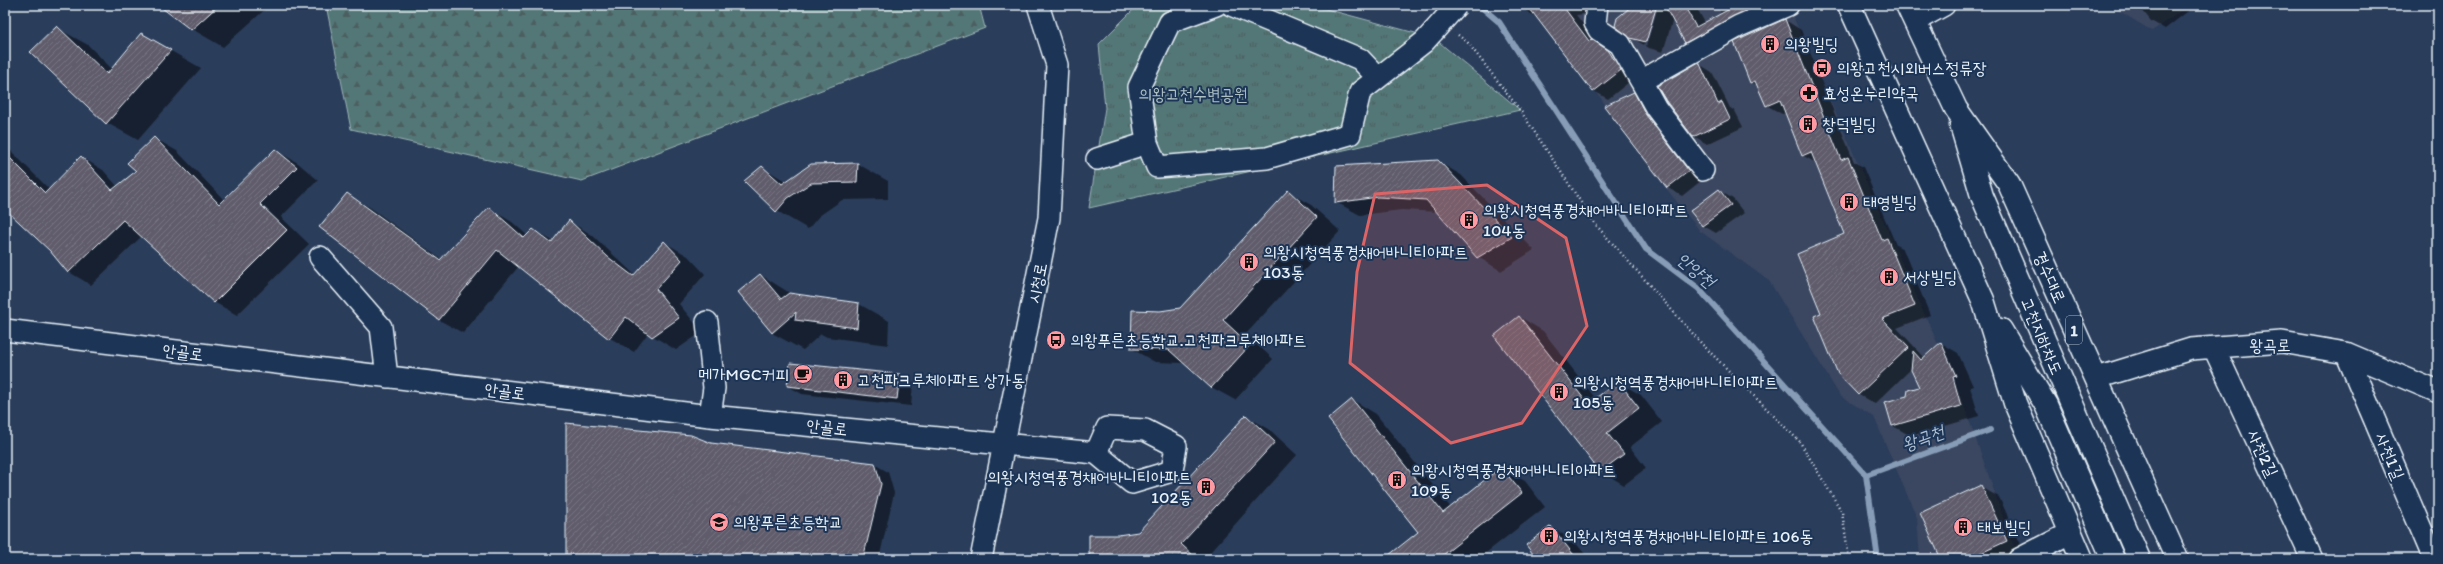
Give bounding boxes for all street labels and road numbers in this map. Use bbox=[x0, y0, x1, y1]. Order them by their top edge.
street label: 경수대로 bbox=[2030, 248, 2070, 306]
street label: 시청로 bbox=[1023, 261, 1051, 305]
street label: 고천지하차도 bbox=[2017, 294, 2067, 378]
road number: 1 bbox=[2066, 316, 2082, 344]
street label: 왕곡로 bbox=[2249, 335, 2291, 355]
street label: 안골로 bbox=[161, 340, 205, 364]
street label: 안골로 bbox=[483, 379, 527, 403]
street label: 안골로 bbox=[806, 415, 848, 439]
street label: 사천2길 bbox=[2243, 426, 2283, 480]
street label: 사천1길 bbox=[2371, 430, 2409, 483]

